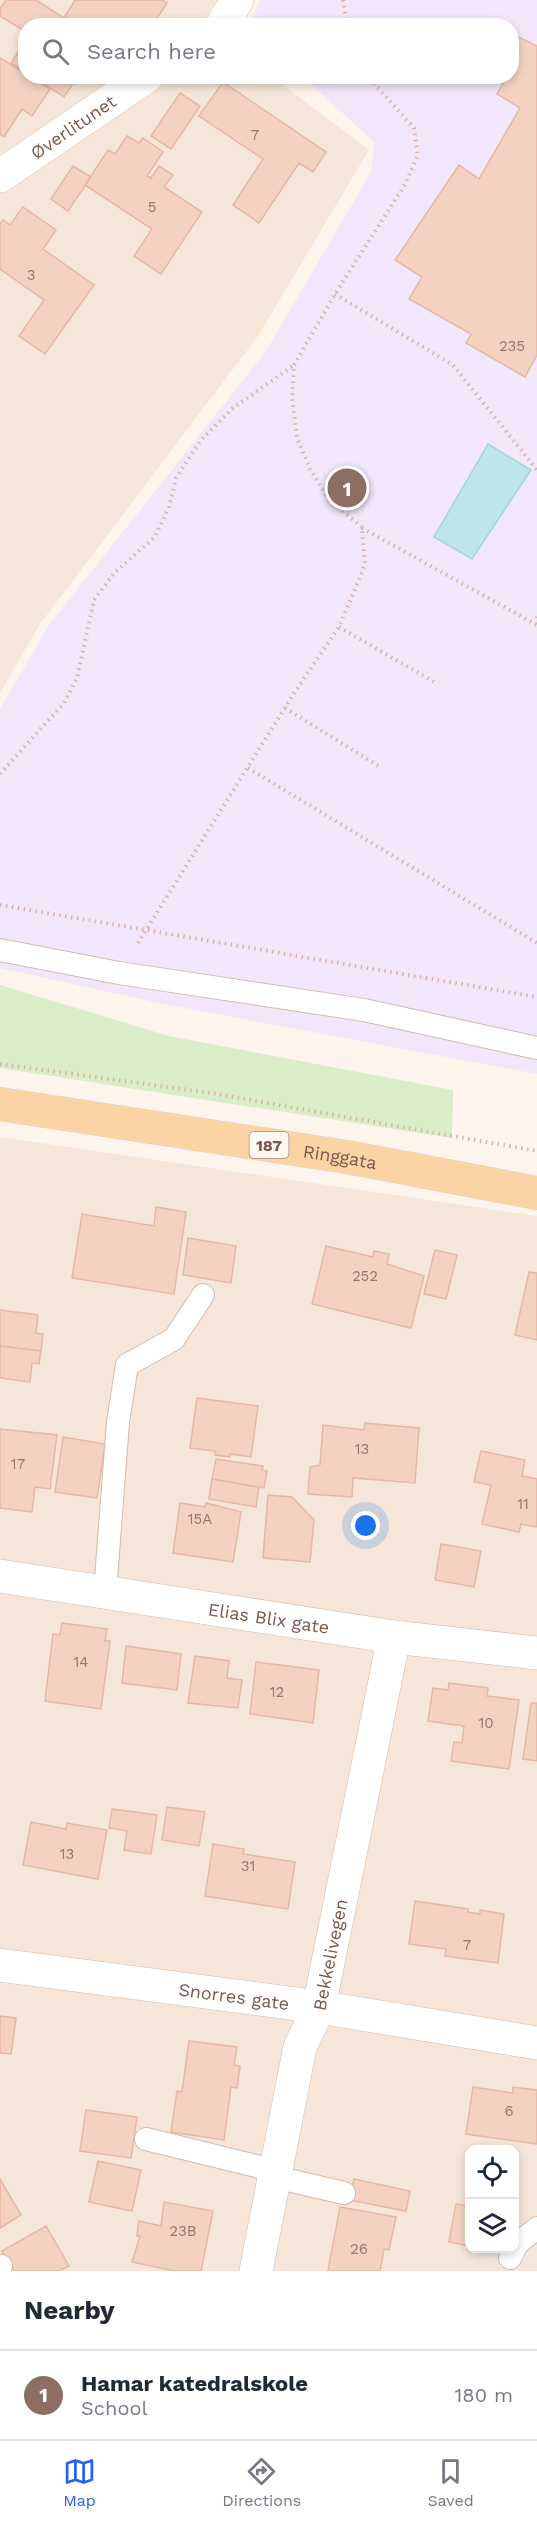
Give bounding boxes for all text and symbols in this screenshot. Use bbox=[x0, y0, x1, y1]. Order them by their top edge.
search box bbox=[18, 18, 519, 84]
icon: search bbox=[39, 35, 72, 68]
text: Search here bbox=[87, 39, 216, 64]
street label: Øverlitunet bbox=[26, 90, 120, 163]
house number: 7 bbox=[251, 126, 259, 144]
house number: 5 bbox=[148, 198, 156, 216]
house number: 3 bbox=[27, 266, 35, 284]
house number: 235 bbox=[499, 337, 525, 355]
pin: 1 bbox=[328, 466, 366, 510]
road number: 187 bbox=[250, 1132, 288, 1158]
street label: Ringgata bbox=[302, 1140, 379, 1173]
house number: 252 bbox=[352, 1267, 378, 1285]
house number: 13 bbox=[355, 1440, 369, 1458]
house number: 17 bbox=[11, 1455, 25, 1473]
house number: 11 bbox=[517, 1495, 529, 1513]
house number: 15A bbox=[188, 1510, 212, 1528]
your location bbox=[351, 1511, 380, 1540]
street label: Elias Blix gate bbox=[207, 1598, 331, 1637]
house number: 14 bbox=[73, 1653, 89, 1671]
house number: 12 bbox=[270, 1683, 284, 1701]
house number: 10 bbox=[478, 1714, 494, 1732]
house number: 13 bbox=[60, 1845, 74, 1863]
house number: 31 bbox=[241, 1857, 255, 1875]
street label: Bekkelivegen bbox=[308, 1897, 351, 2013]
house number: 7 bbox=[463, 1936, 471, 1954]
street label: Snorres gate bbox=[177, 1978, 290, 2013]
house number: 6 bbox=[504, 2102, 514, 2120]
map controls bbox=[465, 2145, 519, 2253]
button: locate bbox=[465, 2145, 519, 2199]
button: layers bbox=[465, 2199, 519, 2253]
house number: 23B bbox=[169, 2222, 197, 2240]
house number: 26 bbox=[350, 2240, 368, 2258]
text: Nearby bbox=[24, 2295, 115, 2325]
text: Hamar katedralskole bbox=[81, 2371, 308, 2396]
text: 1 bbox=[39, 2383, 48, 2407]
text: 180 m bbox=[455, 2383, 513, 2407]
text: School bbox=[81, 2396, 148, 2420]
tab: Map bbox=[63, 2455, 96, 2510]
tab: Directions bbox=[222, 2455, 301, 2510]
tab: Saved bbox=[427, 2455, 474, 2510]

